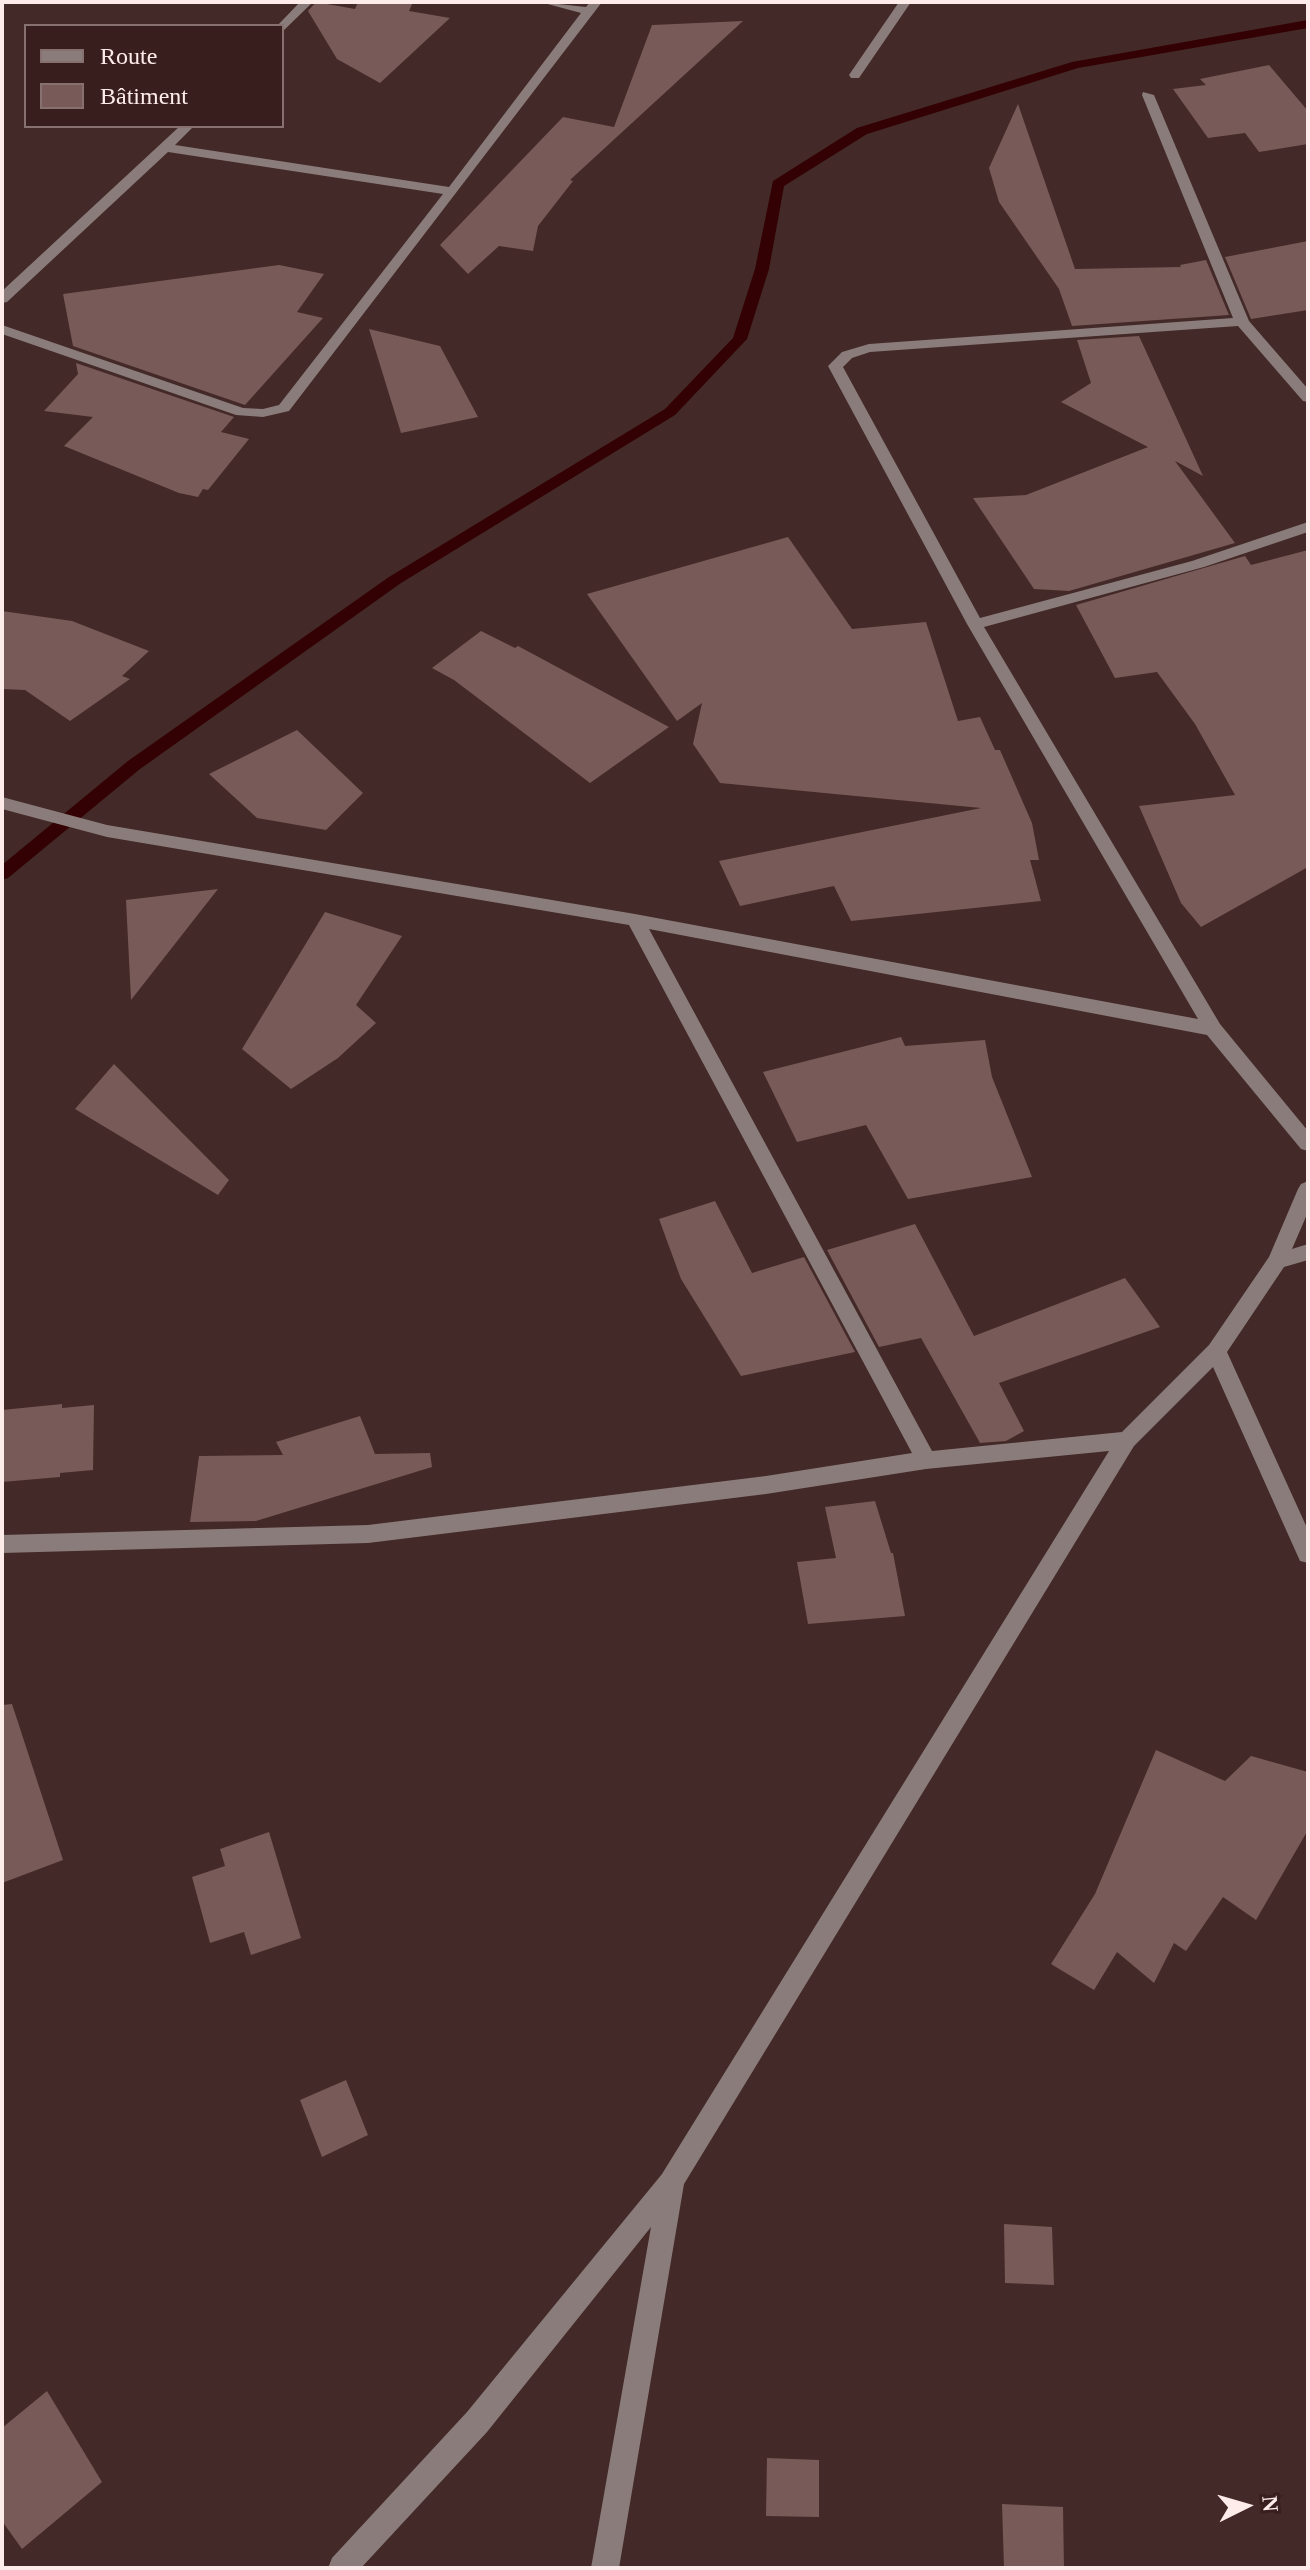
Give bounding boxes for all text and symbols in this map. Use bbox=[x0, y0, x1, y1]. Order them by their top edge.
legend bbox=[24, 24, 284, 128]
text: Route bbox=[100, 43, 157, 69]
text: Bâtiment bbox=[100, 83, 188, 109]
north arrow bbox=[1206, 2466, 1286, 2546]
text: N bbox=[1257, 2495, 1284, 2513]

